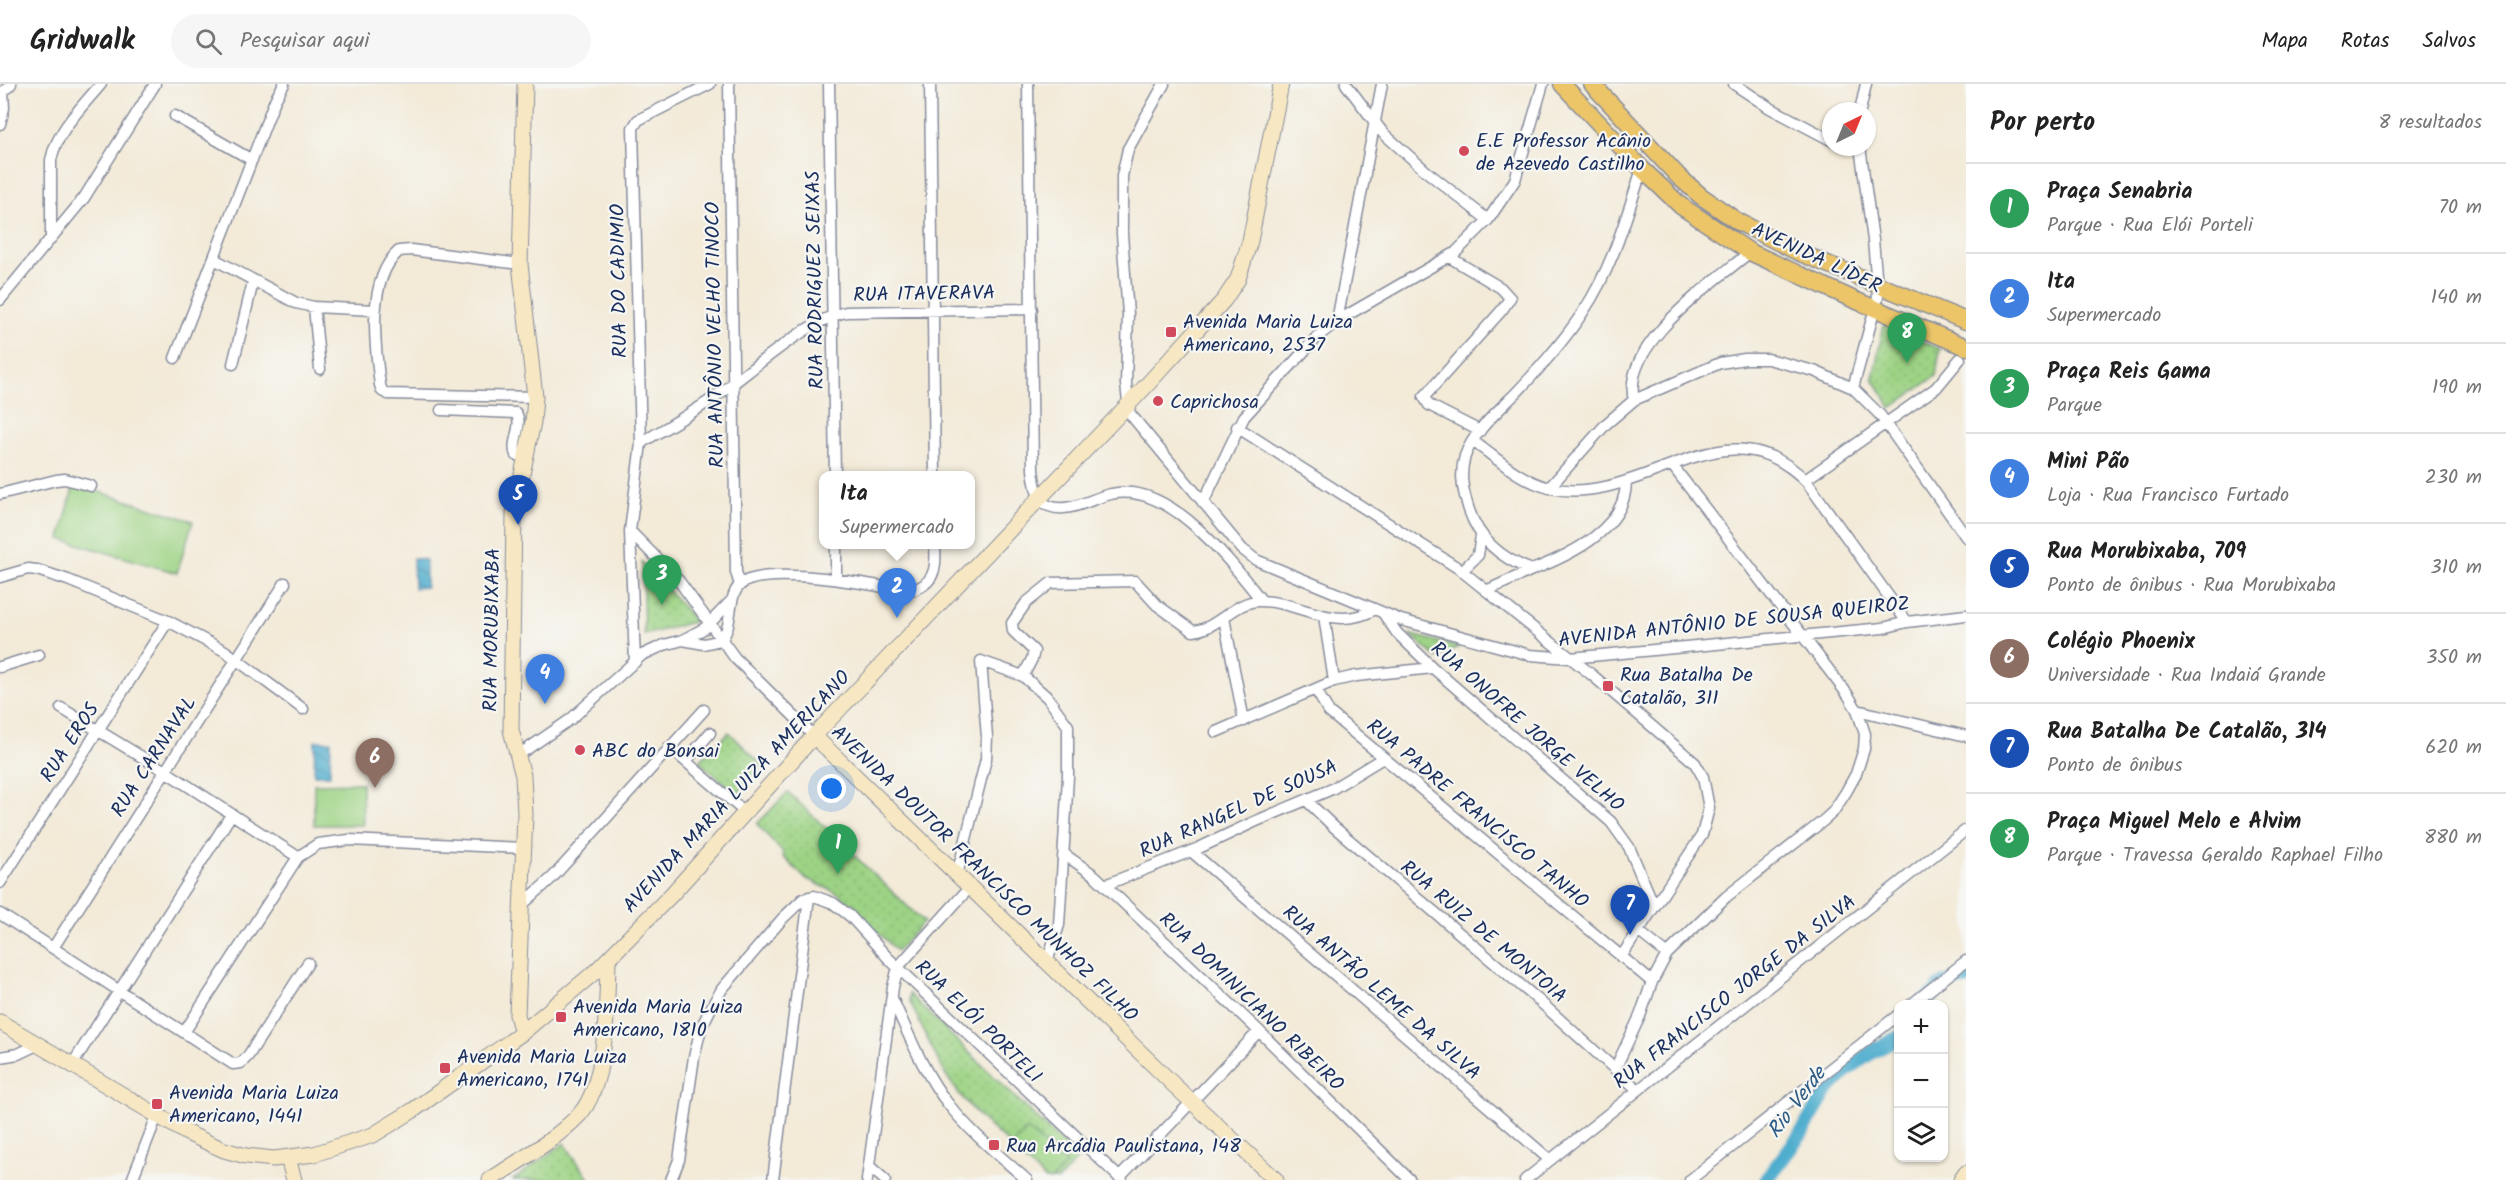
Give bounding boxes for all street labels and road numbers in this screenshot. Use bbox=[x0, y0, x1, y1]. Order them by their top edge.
street label: RUA RODRIGUEZ SEIXAS bbox=[798, 170, 834, 390]
street label: RUA ANTÔNIO VELHO TINOCO bbox=[698, 202, 734, 468]
street label: RUA DO CADIMIO bbox=[603, 203, 637, 358]
street label: AVENIDA LÍDER bbox=[1746, 215, 1887, 303]
street label: RUA ITAVERAVA bbox=[853, 278, 995, 312]
street label: RUA MORUBIXABA bbox=[476, 548, 510, 712]
street label: AVENIDA ANTÔNIO DE SOUSA QUEIROZ bbox=[1557, 589, 1912, 657]
street label: RUA ONOFRE JORGE VELHO bbox=[1423, 634, 1631, 821]
street label: AVENIDA MARIA LUIZA AMERICANO bbox=[616, 664, 859, 921]
street label: RUA CARNAVAL bbox=[103, 690, 206, 824]
street label: RUA EROS bbox=[33, 696, 109, 790]
street label: RUA PADRE FRANCISCO TANHO bbox=[1358, 712, 1595, 917]
street label: AVENIDA DOUTOR FRANCISCO MUNHOZ FILHO bbox=[823, 718, 1145, 1031]
street label: RUA RANGEL DE SOUSA bbox=[1134, 752, 1343, 868]
street label: RUA RUIZ DE MONTOIA bbox=[1392, 853, 1573, 1012]
street label: RUA FRANCISCO JORGE DA SILVA bbox=[1607, 887, 1864, 1098]
street label: RUA ANTÃO LEME DA SILVA bbox=[1274, 898, 1487, 1089]
street label: RUA DOMINICIANO RIBEIRO bbox=[1151, 905, 1351, 1100]
street label: RUA ELÓI PORTELI bbox=[906, 953, 1049, 1092]

